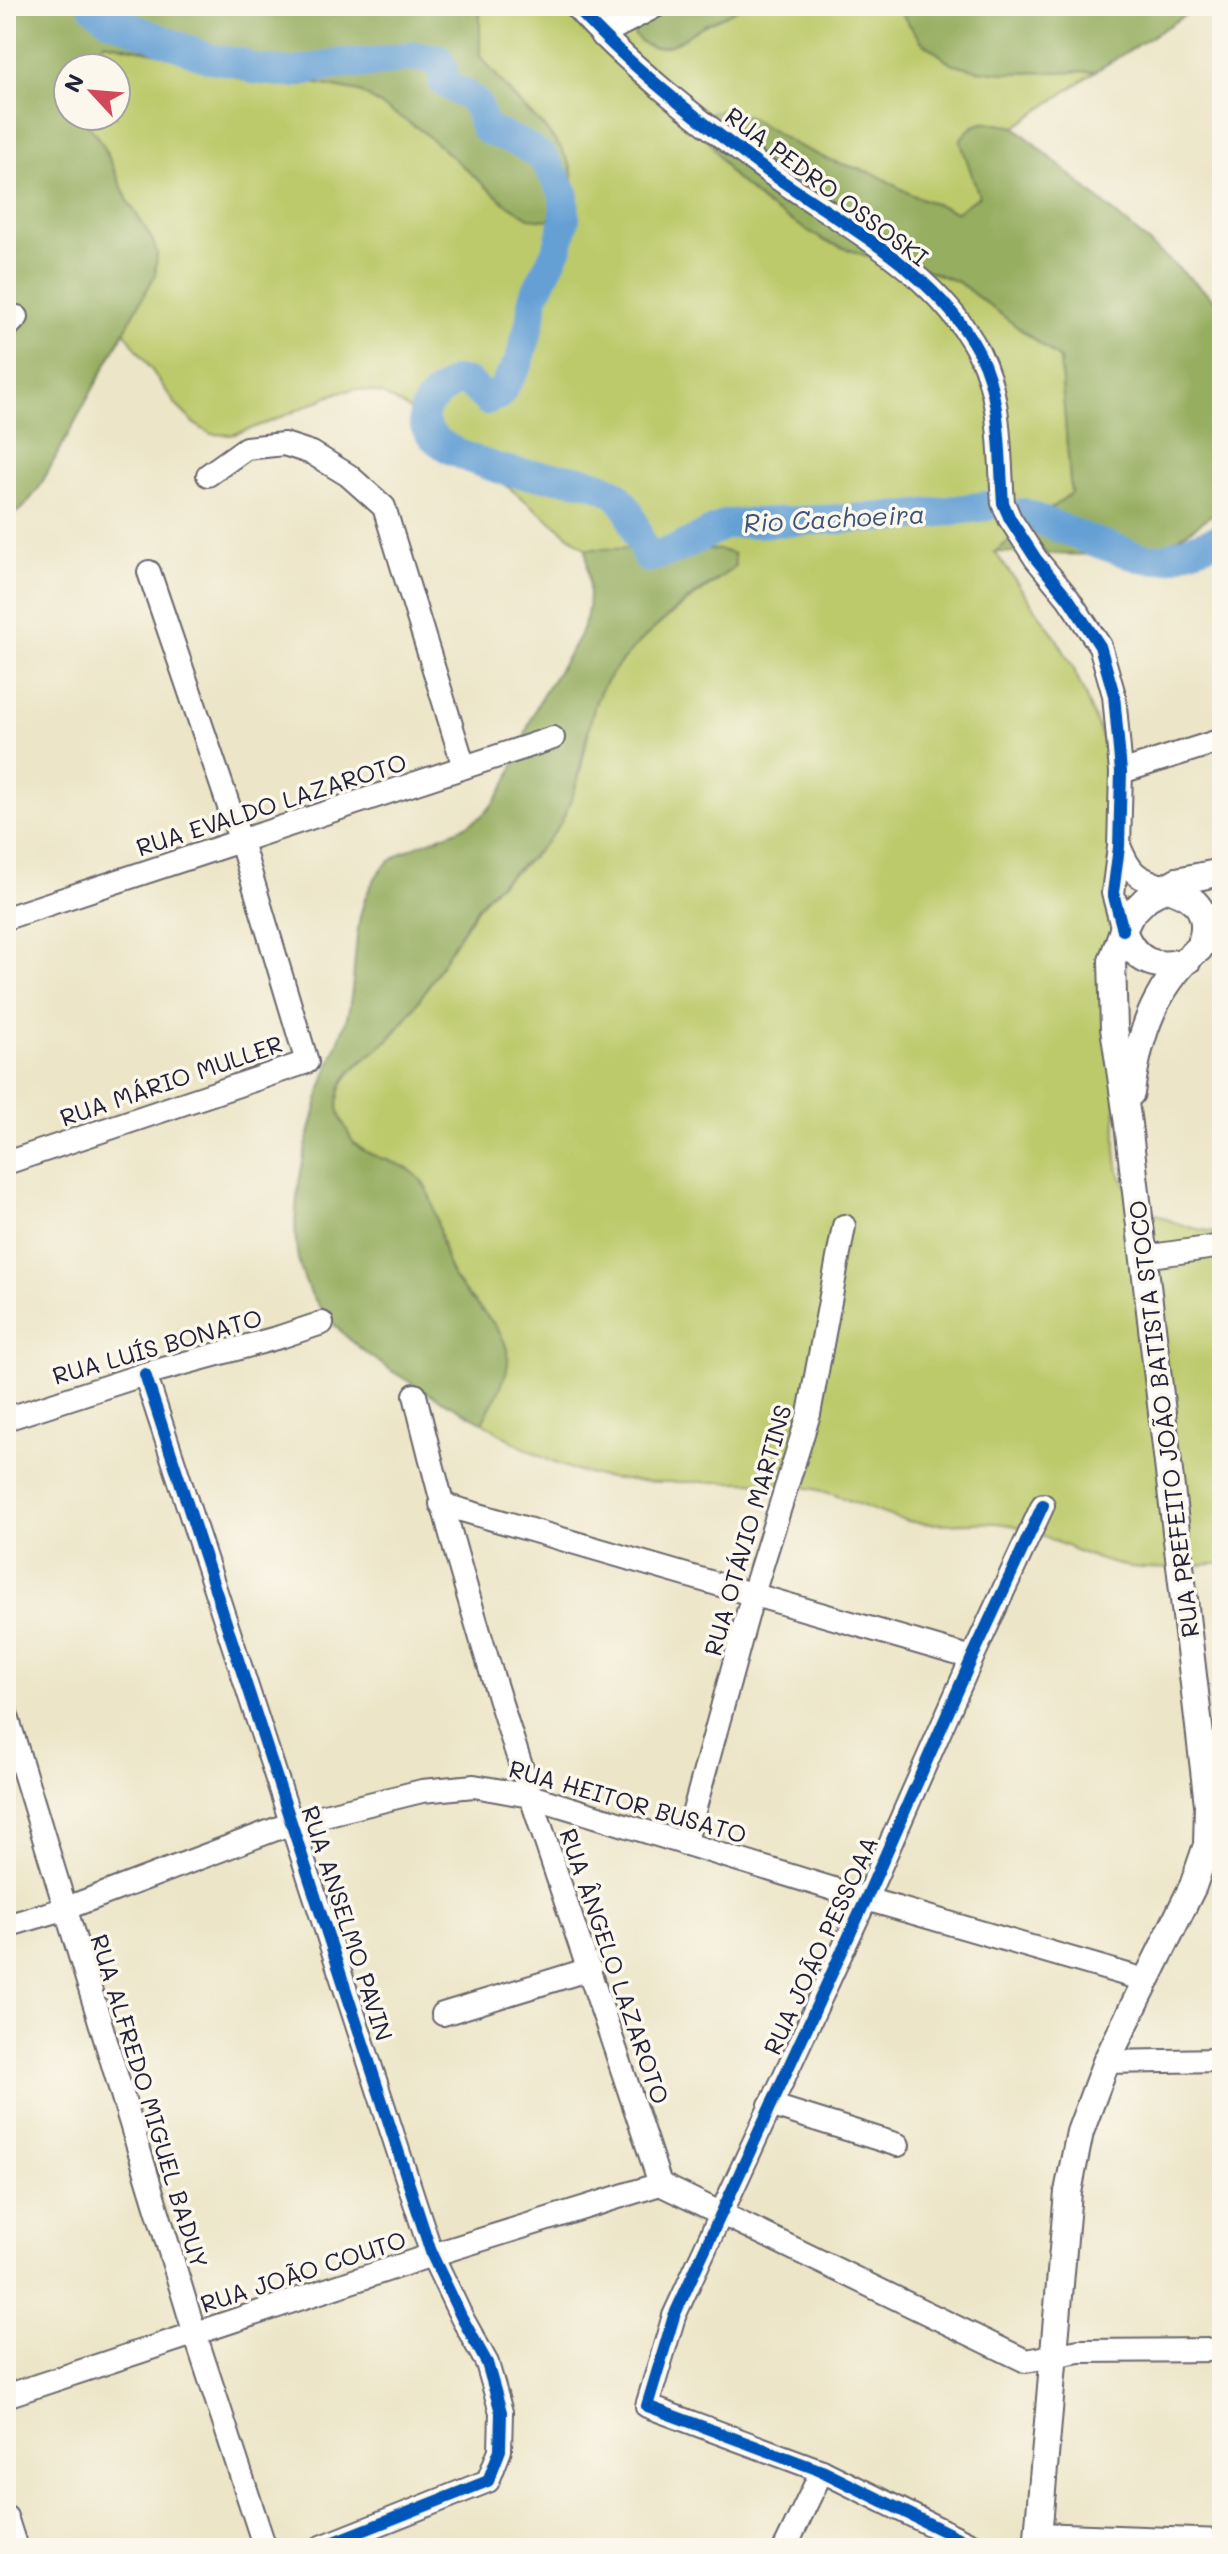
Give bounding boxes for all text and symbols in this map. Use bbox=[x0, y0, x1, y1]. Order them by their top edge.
north arrow bbox=[52, 52, 132, 132]
text: N bbox=[57, 69, 90, 97]
street label: RUA PEDRO OSSOSKI bbox=[719, 100, 935, 272]
water label: Rio Cachoeira bbox=[742, 496, 926, 540]
street label: RUA EVALDO LAZAROTO bbox=[132, 746, 410, 862]
street label: RUA MÁRIO MULLER bbox=[56, 1027, 286, 1133]
street label: RUA PREFEITO JOÃO BATISTA STOCO bbox=[1121, 1199, 1205, 1639]
street label: RUA LUÍS BONATO bbox=[49, 1301, 265, 1391]
street label: RUA OTÁVIO MARTINS bbox=[696, 1401, 798, 1659]
street label: RUA HEITOR BUSATO bbox=[506, 1752, 750, 1850]
street label: RUA ANSELMO PAVIN bbox=[295, 1802, 401, 2044]
street label: RUA ÂNGELO LAZAROTO bbox=[553, 1824, 677, 2108]
street label: RUA JOÃO PESSOAA bbox=[756, 1831, 884, 2059]
street label: RUA ALFREDO MIGUEL BADUY bbox=[84, 1930, 216, 2272]
street label: RUA JOÃO COUTO bbox=[196, 2223, 410, 2319]

